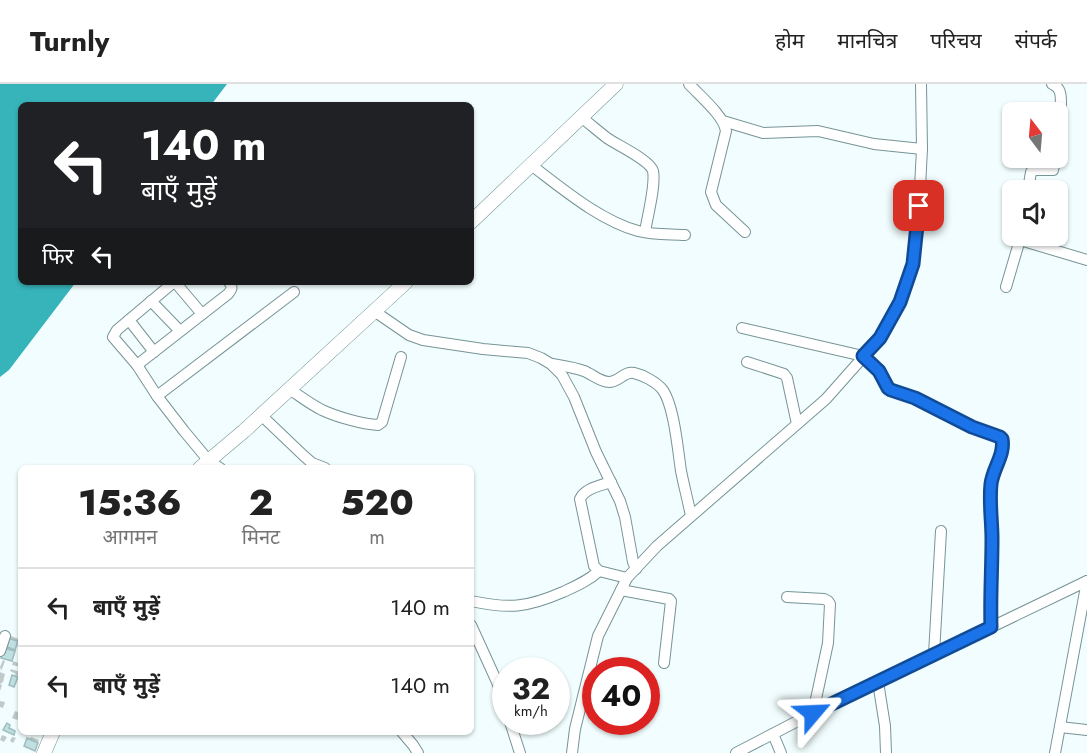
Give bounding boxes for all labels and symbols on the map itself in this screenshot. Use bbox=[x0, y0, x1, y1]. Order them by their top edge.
north arrow bbox=[1002, 102, 1068, 168]
pin bbox=[893, 180, 944, 231]
speed limit sign: 40 bbox=[582, 657, 660, 735]
position arrow bbox=[781, 681, 845, 745]

